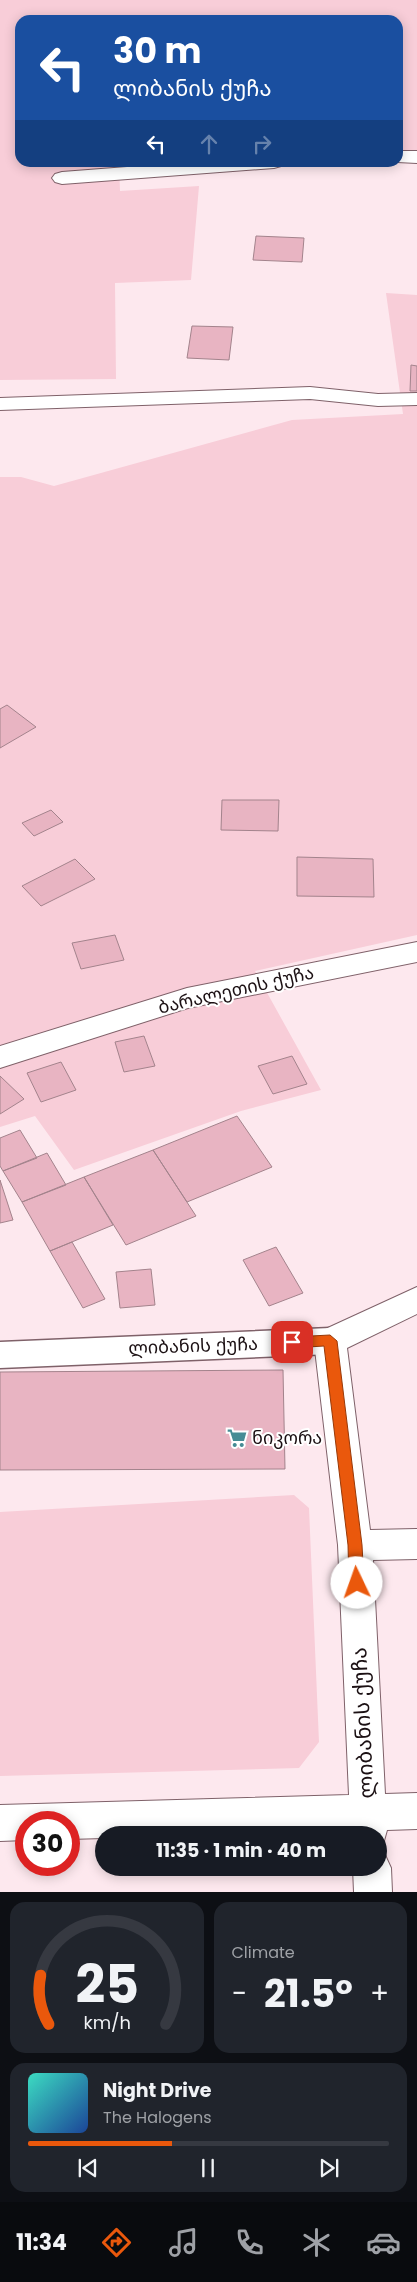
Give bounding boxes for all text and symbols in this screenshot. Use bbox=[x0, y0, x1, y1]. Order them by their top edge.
text: 30 m bbox=[113, 26, 201, 75]
icon: left bbox=[30, 35, 95, 100]
text: ლიბანის ქუჩა bbox=[113, 73, 272, 104]
icon: left bbox=[142, 130, 170, 158]
icon: ahead bbox=[195, 130, 223, 158]
icon: right bbox=[248, 130, 276, 158]
street label: ბარალეთის ქუჩა bbox=[156, 959, 316, 1020]
pin bbox=[271, 1321, 313, 1363]
icon: arrive bbox=[278, 1328, 306, 1356]
street label: ლიბანის ქუჩა bbox=[128, 1331, 258, 1360]
place label: ნიკორა bbox=[252, 1425, 322, 1450]
supermarket icon: ნიკორა bbox=[226, 1427, 248, 1449]
position arrow bbox=[330, 1556, 382, 1608]
street label: ლიბანის ქუჩა bbox=[344, 1647, 381, 1799]
speed limit sign: 30 bbox=[15, 1811, 80, 1876]
text: 11:35 · 1 min · 40 m bbox=[156, 1837, 326, 1864]
text: Climate bbox=[232, 1941, 295, 1964]
text: 25 bbox=[75, 1948, 139, 2021]
text: 21.5° bbox=[264, 1967, 353, 2020]
text: − bbox=[232, 1974, 247, 2013]
text: + bbox=[370, 1974, 389, 2013]
text: km/h bbox=[83, 2010, 131, 2035]
text: Night Drive bbox=[103, 2077, 212, 2104]
text: The Halogens bbox=[103, 2106, 211, 2129]
icon: previous bbox=[74, 2154, 102, 2182]
icon: pause bbox=[194, 2154, 222, 2182]
icon: next bbox=[315, 2154, 343, 2182]
icon: directions bbox=[99, 2225, 134, 2260]
icon: music bbox=[166, 2225, 201, 2260]
icon: phone bbox=[232, 2225, 267, 2260]
icon: climate bbox=[299, 2225, 334, 2260]
icon: car bbox=[366, 2225, 401, 2260]
text: 11:34 bbox=[16, 2227, 67, 2258]

